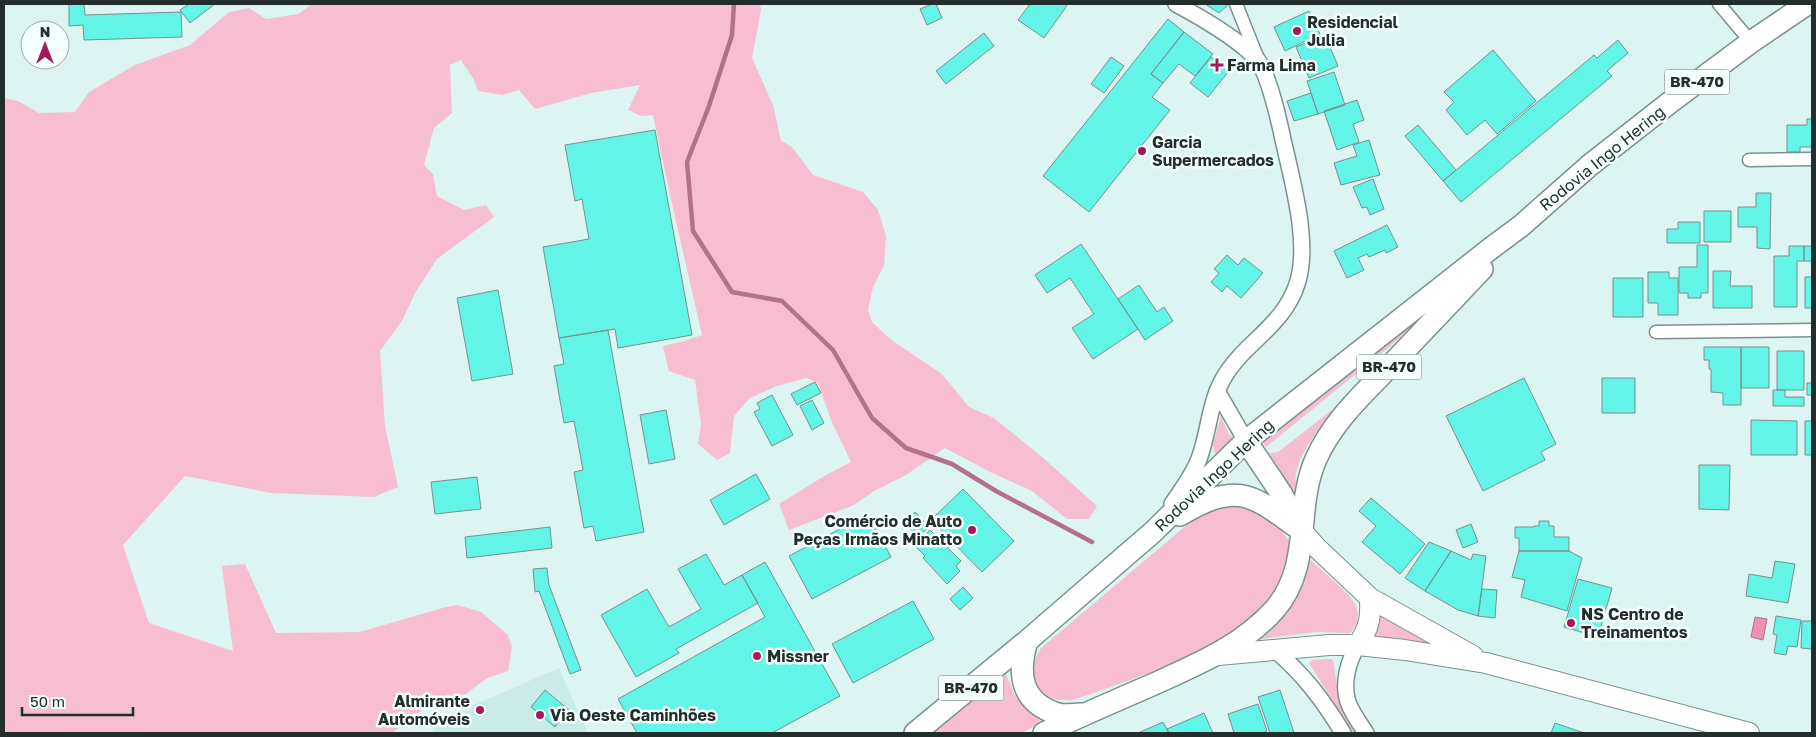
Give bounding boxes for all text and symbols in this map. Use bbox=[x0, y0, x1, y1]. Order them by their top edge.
place label: Residencial Julia bbox=[1307, 12, 1398, 50]
north arrow bbox=[20, 20, 70, 70]
text: N bbox=[40, 23, 50, 40]
marker: Residencial Julia bbox=[1291, 25, 1303, 37]
place label: Farma Lima bbox=[1227, 55, 1316, 75]
marker: Farma Lima bbox=[1211, 59, 1223, 71]
road number: BR-470 bbox=[1664, 70, 1730, 94]
street label: Rodovia Ingo Hering bbox=[1535, 101, 1669, 215]
place label: Garcia Supermercados bbox=[1152, 132, 1274, 170]
marker: Garcia Supermercados bbox=[1136, 145, 1148, 157]
road number: BR-470 bbox=[1356, 354, 1422, 380]
street label: Rodovia Ingo Hering bbox=[1150, 415, 1278, 535]
place label: Comércio de Auto Peças Irmãos Minatto bbox=[793, 511, 962, 549]
marker: Comércio de Auto Peças Irmãos Minatto bbox=[966, 524, 978, 536]
place label: NS Centro de Treinamentos bbox=[1581, 604, 1688, 642]
marker: NS Centro de Treinamentos bbox=[1565, 617, 1577, 629]
place label: Missner bbox=[767, 646, 829, 666]
marker: Missner bbox=[751, 650, 763, 662]
road number: BR-470 bbox=[938, 676, 1004, 700]
scale bar bbox=[22, 684, 134, 716]
place label: Almirante Automóveis bbox=[378, 691, 470, 729]
text: 50 m bbox=[30, 692, 65, 710]
marker: Almirante Automóveis bbox=[474, 704, 486, 716]
place label: Via Oeste Caminhões bbox=[550, 705, 716, 725]
marker: Via Oeste Caminhões bbox=[534, 709, 546, 721]

